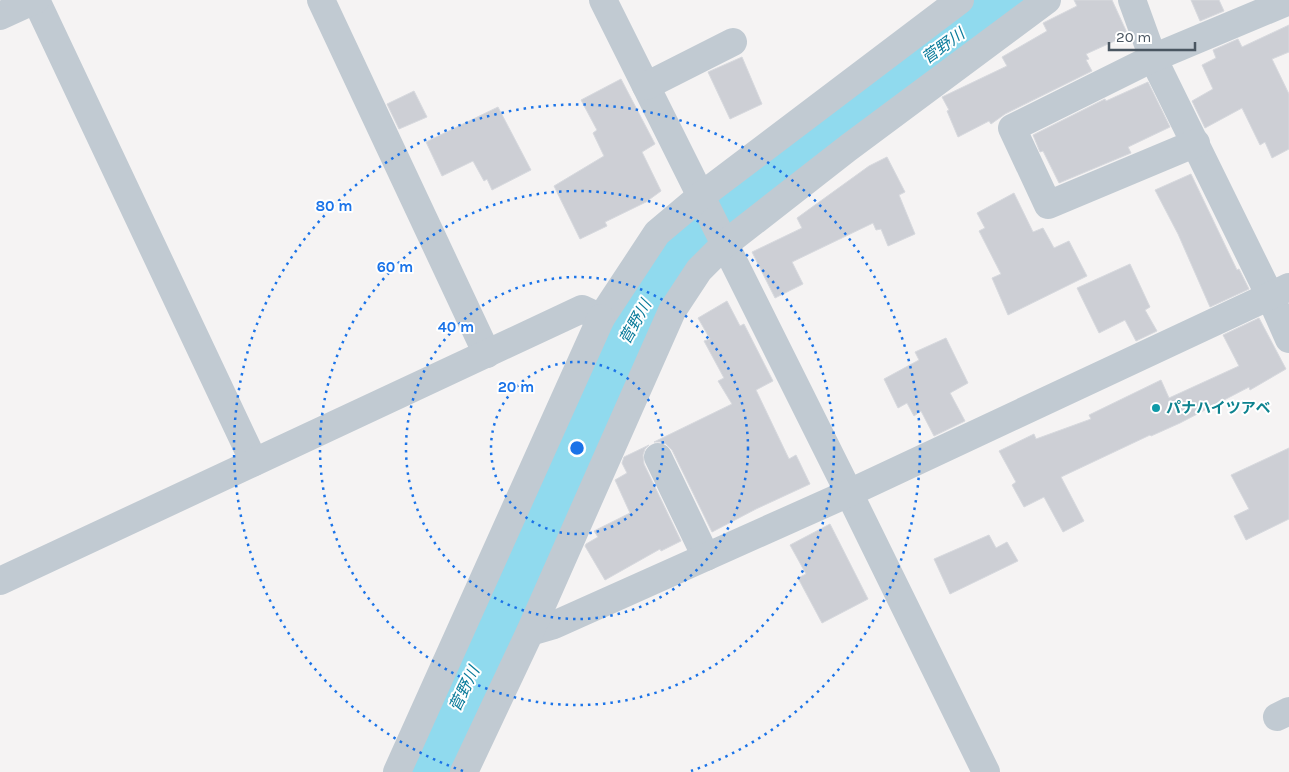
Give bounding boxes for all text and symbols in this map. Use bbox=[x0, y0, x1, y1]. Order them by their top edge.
scale bar bbox=[1109, 20, 1195, 52]
water label: 菅野川 bbox=[918, 23, 970, 68]
text: 20 m bbox=[1116, 28, 1151, 46]
text: 80 m bbox=[315, 197, 353, 215]
text: 60 m bbox=[377, 258, 413, 276]
water label: 菅野川 bbox=[615, 295, 656, 348]
text: 40 m bbox=[438, 318, 474, 336]
text: 20 m bbox=[498, 378, 534, 396]
place label: パナハイツアベ bbox=[1166, 399, 1270, 417]
marker: パナハイツアベ bbox=[1150, 402, 1162, 414]
centre of rings bbox=[568, 439, 586, 457]
water label: 菅野川 bbox=[445, 661, 484, 715]

